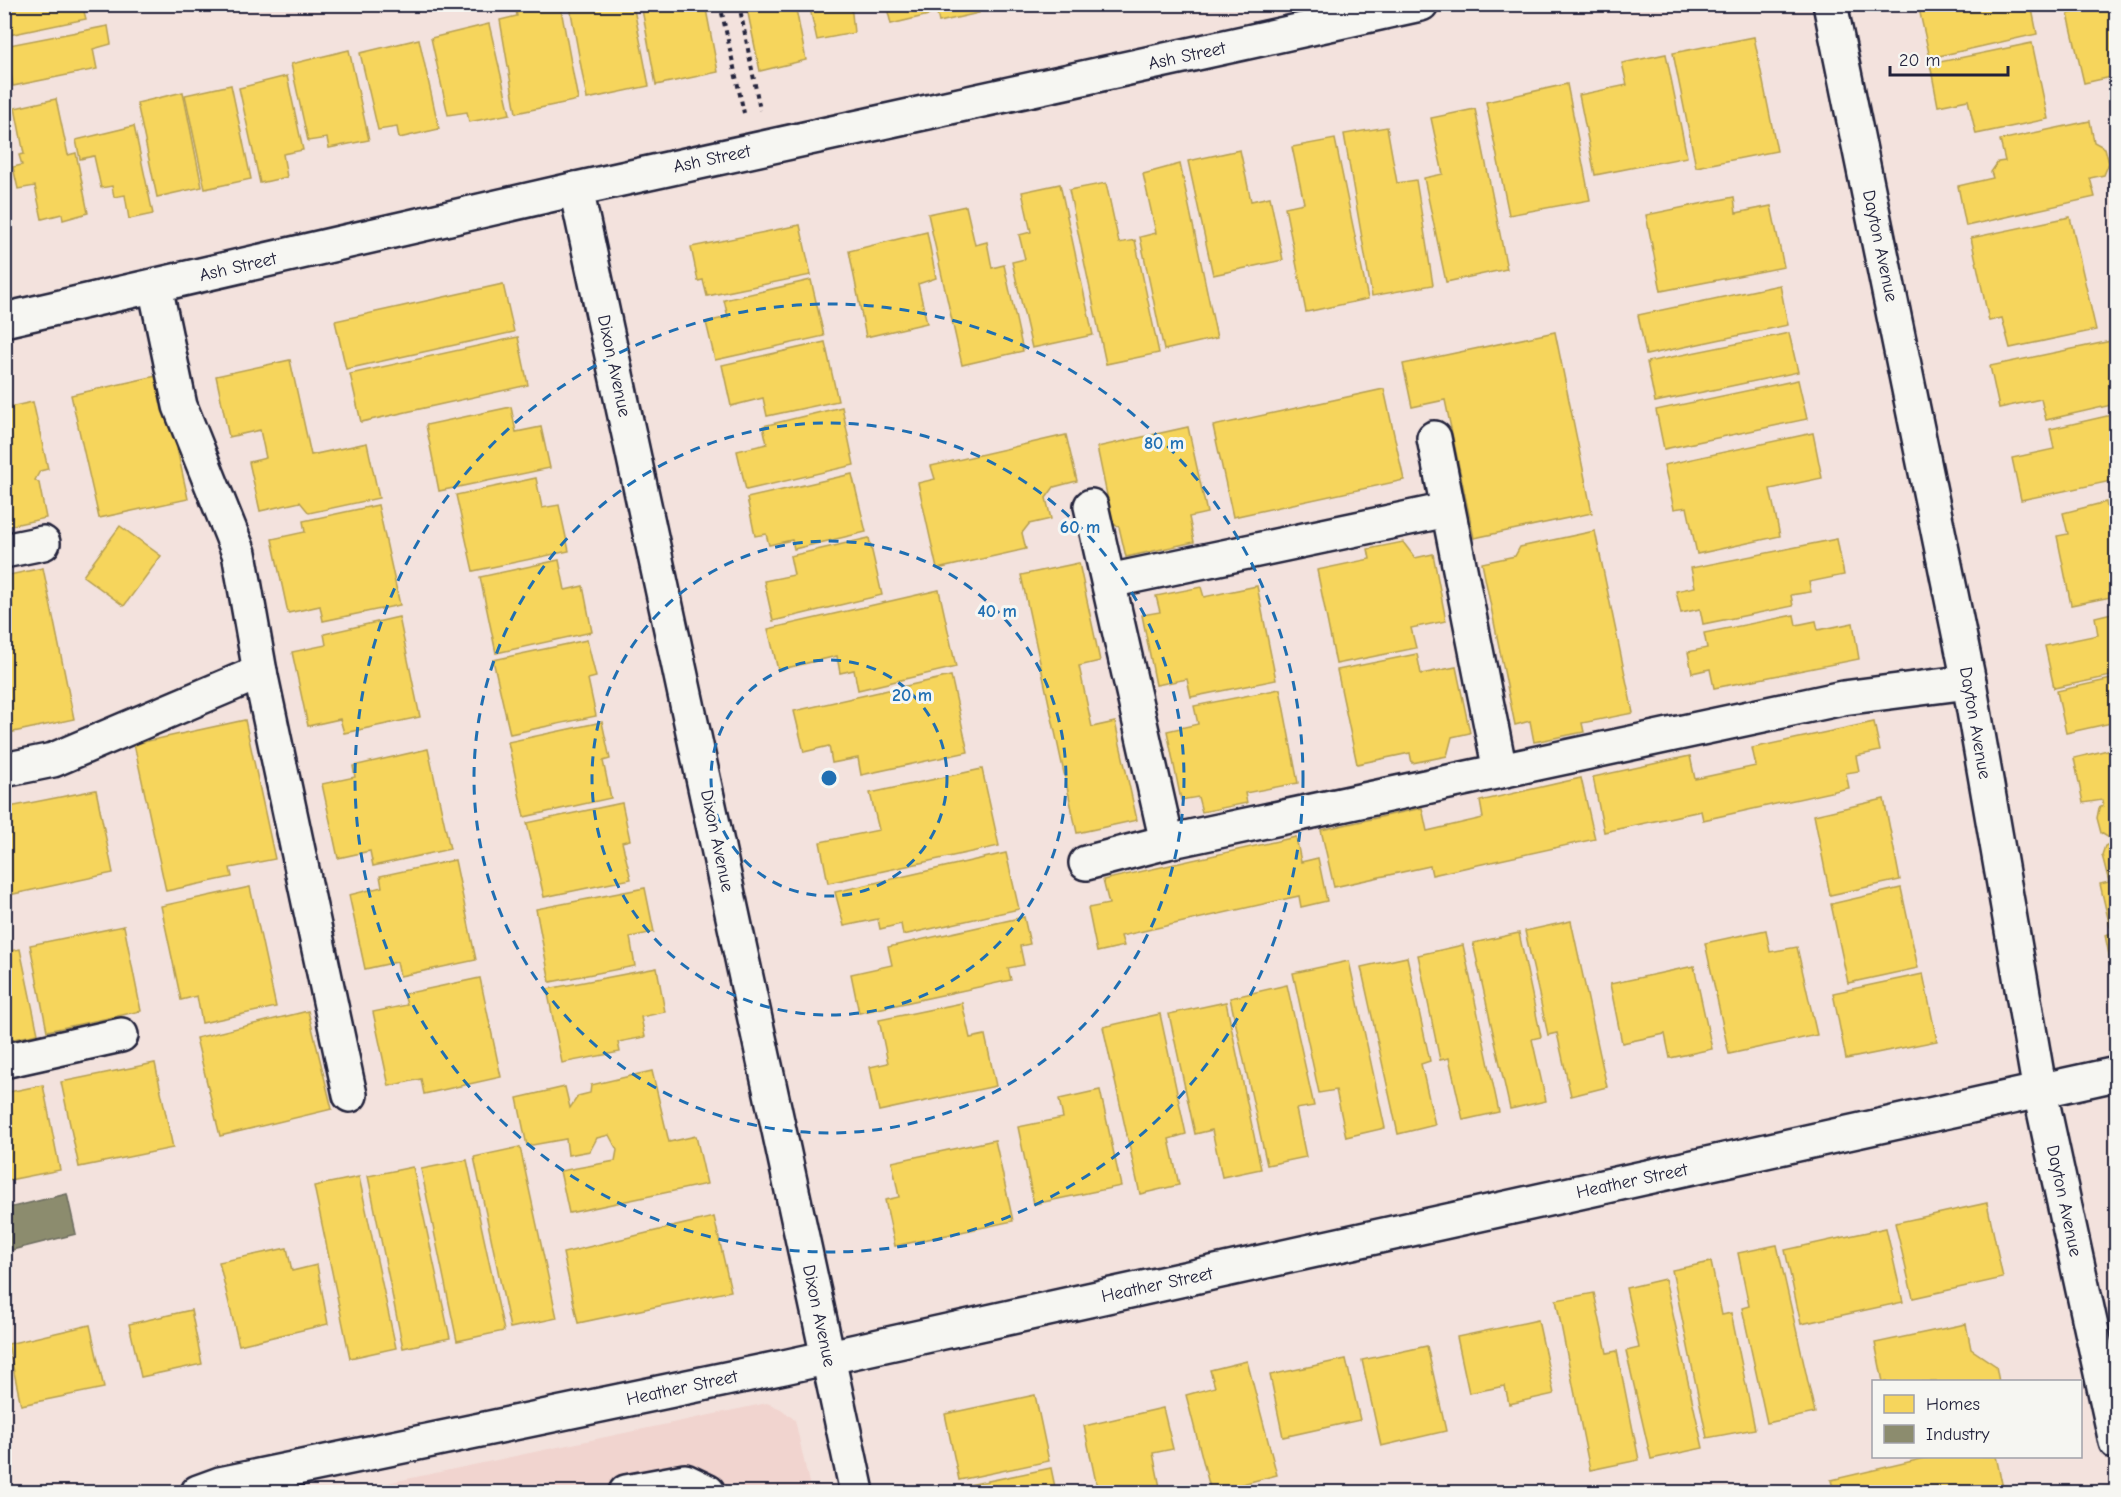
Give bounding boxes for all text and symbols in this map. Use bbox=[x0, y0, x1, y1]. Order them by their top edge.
street label: Ash Street bbox=[1146, 37, 1228, 74]
scale bar bbox=[1890, 39, 2008, 77]
text: 20 m bbox=[1899, 50, 1940, 71]
street label: Ash Street bbox=[671, 140, 753, 177]
street label: Dayton Avenue bbox=[1858, 188, 1902, 304]
street label: Ash Street bbox=[197, 248, 280, 286]
street label: Dixon Avenue bbox=[593, 313, 635, 419]
text: 80 m bbox=[1144, 433, 1184, 454]
text: 60 m bbox=[1060, 517, 1100, 538]
text: 40 m bbox=[977, 601, 1017, 622]
street label: Dayton Avenue bbox=[1955, 665, 1995, 781]
text: 20 m bbox=[892, 685, 932, 706]
centre of rings bbox=[819, 768, 839, 788]
street label: Dixon Avenue bbox=[696, 788, 738, 894]
street label: Dayton Avenue bbox=[2042, 1143, 2086, 1259]
street label: Heather Street bbox=[1574, 1159, 1690, 1203]
street label: Dixon Avenue bbox=[798, 1263, 840, 1369]
street label: Heather Street bbox=[1099, 1263, 1215, 1307]
street label: Heather Street bbox=[624, 1366, 740, 1410]
legend bbox=[1872, 1380, 2082, 1458]
text: Homes bbox=[1926, 1394, 1980, 1415]
text: Industry bbox=[1926, 1424, 1991, 1445]

